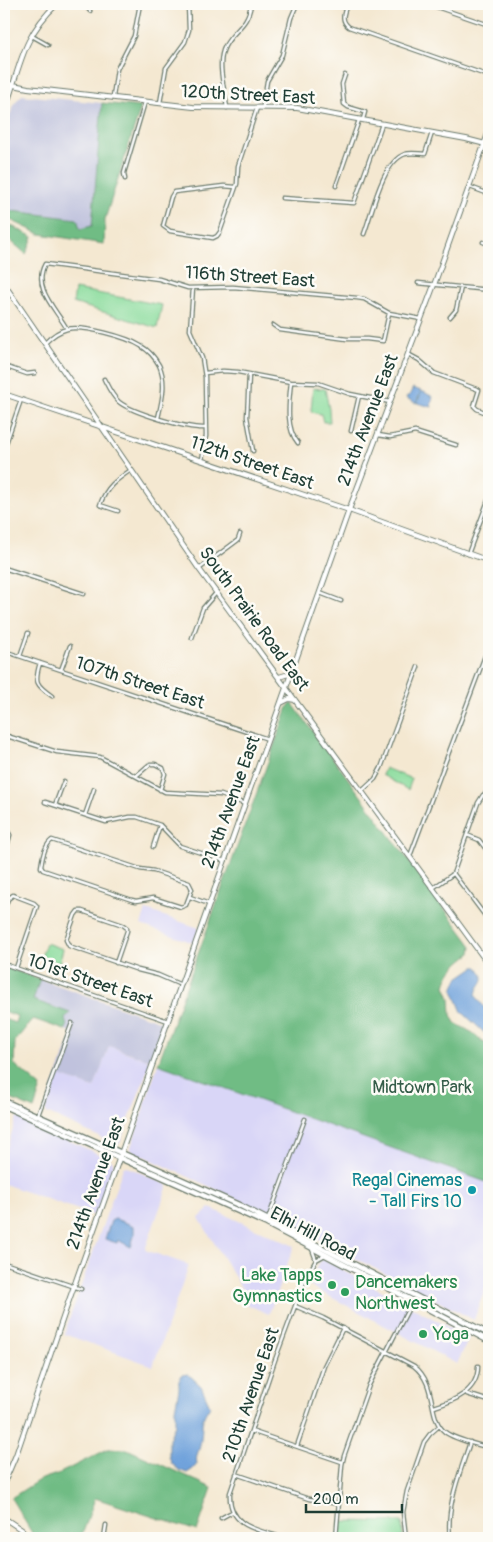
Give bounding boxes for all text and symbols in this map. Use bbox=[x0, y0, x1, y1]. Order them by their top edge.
street label: 120th Street East bbox=[180, 80, 317, 110]
street label: 116th Street East bbox=[184, 261, 316, 293]
street label: 214th Avenue East bbox=[332, 350, 404, 489]
street label: 112th Street East bbox=[187, 431, 318, 495]
street label: South Prairie Road East bbox=[194, 542, 315, 696]
street label: 107th Street East bbox=[73, 651, 208, 715]
street label: 214th Avenue East bbox=[196, 732, 266, 871]
street label: 101st Street East bbox=[24, 949, 157, 1013]
park label: Midtown Park bbox=[372, 1076, 472, 1099]
street label: 214th Avenue East bbox=[61, 1113, 131, 1252]
place label: Regal Cinemas - Tall Firs 10 bbox=[352, 1169, 462, 1213]
marker: Regal Cinemas - Tall Firs 10 bbox=[466, 1184, 478, 1196]
street label: Elhi Hill Road bbox=[266, 1202, 360, 1266]
place label: Lake Tapps Gymnastics bbox=[232, 1264, 322, 1308]
place label: Dancemakers Northwest bbox=[355, 1271, 457, 1315]
marker: Lake Tapps Gymnastics bbox=[326, 1279, 338, 1291]
marker: Dancemakers Northwest bbox=[339, 1286, 351, 1298]
place label: Yoga bbox=[432, 1323, 469, 1346]
street label: 210th Avenue East bbox=[217, 1324, 285, 1466]
marker: Yoga bbox=[417, 1328, 429, 1340]
scale bar bbox=[306, 1482, 402, 1514]
text: 200 m bbox=[313, 1490, 358, 1509]

